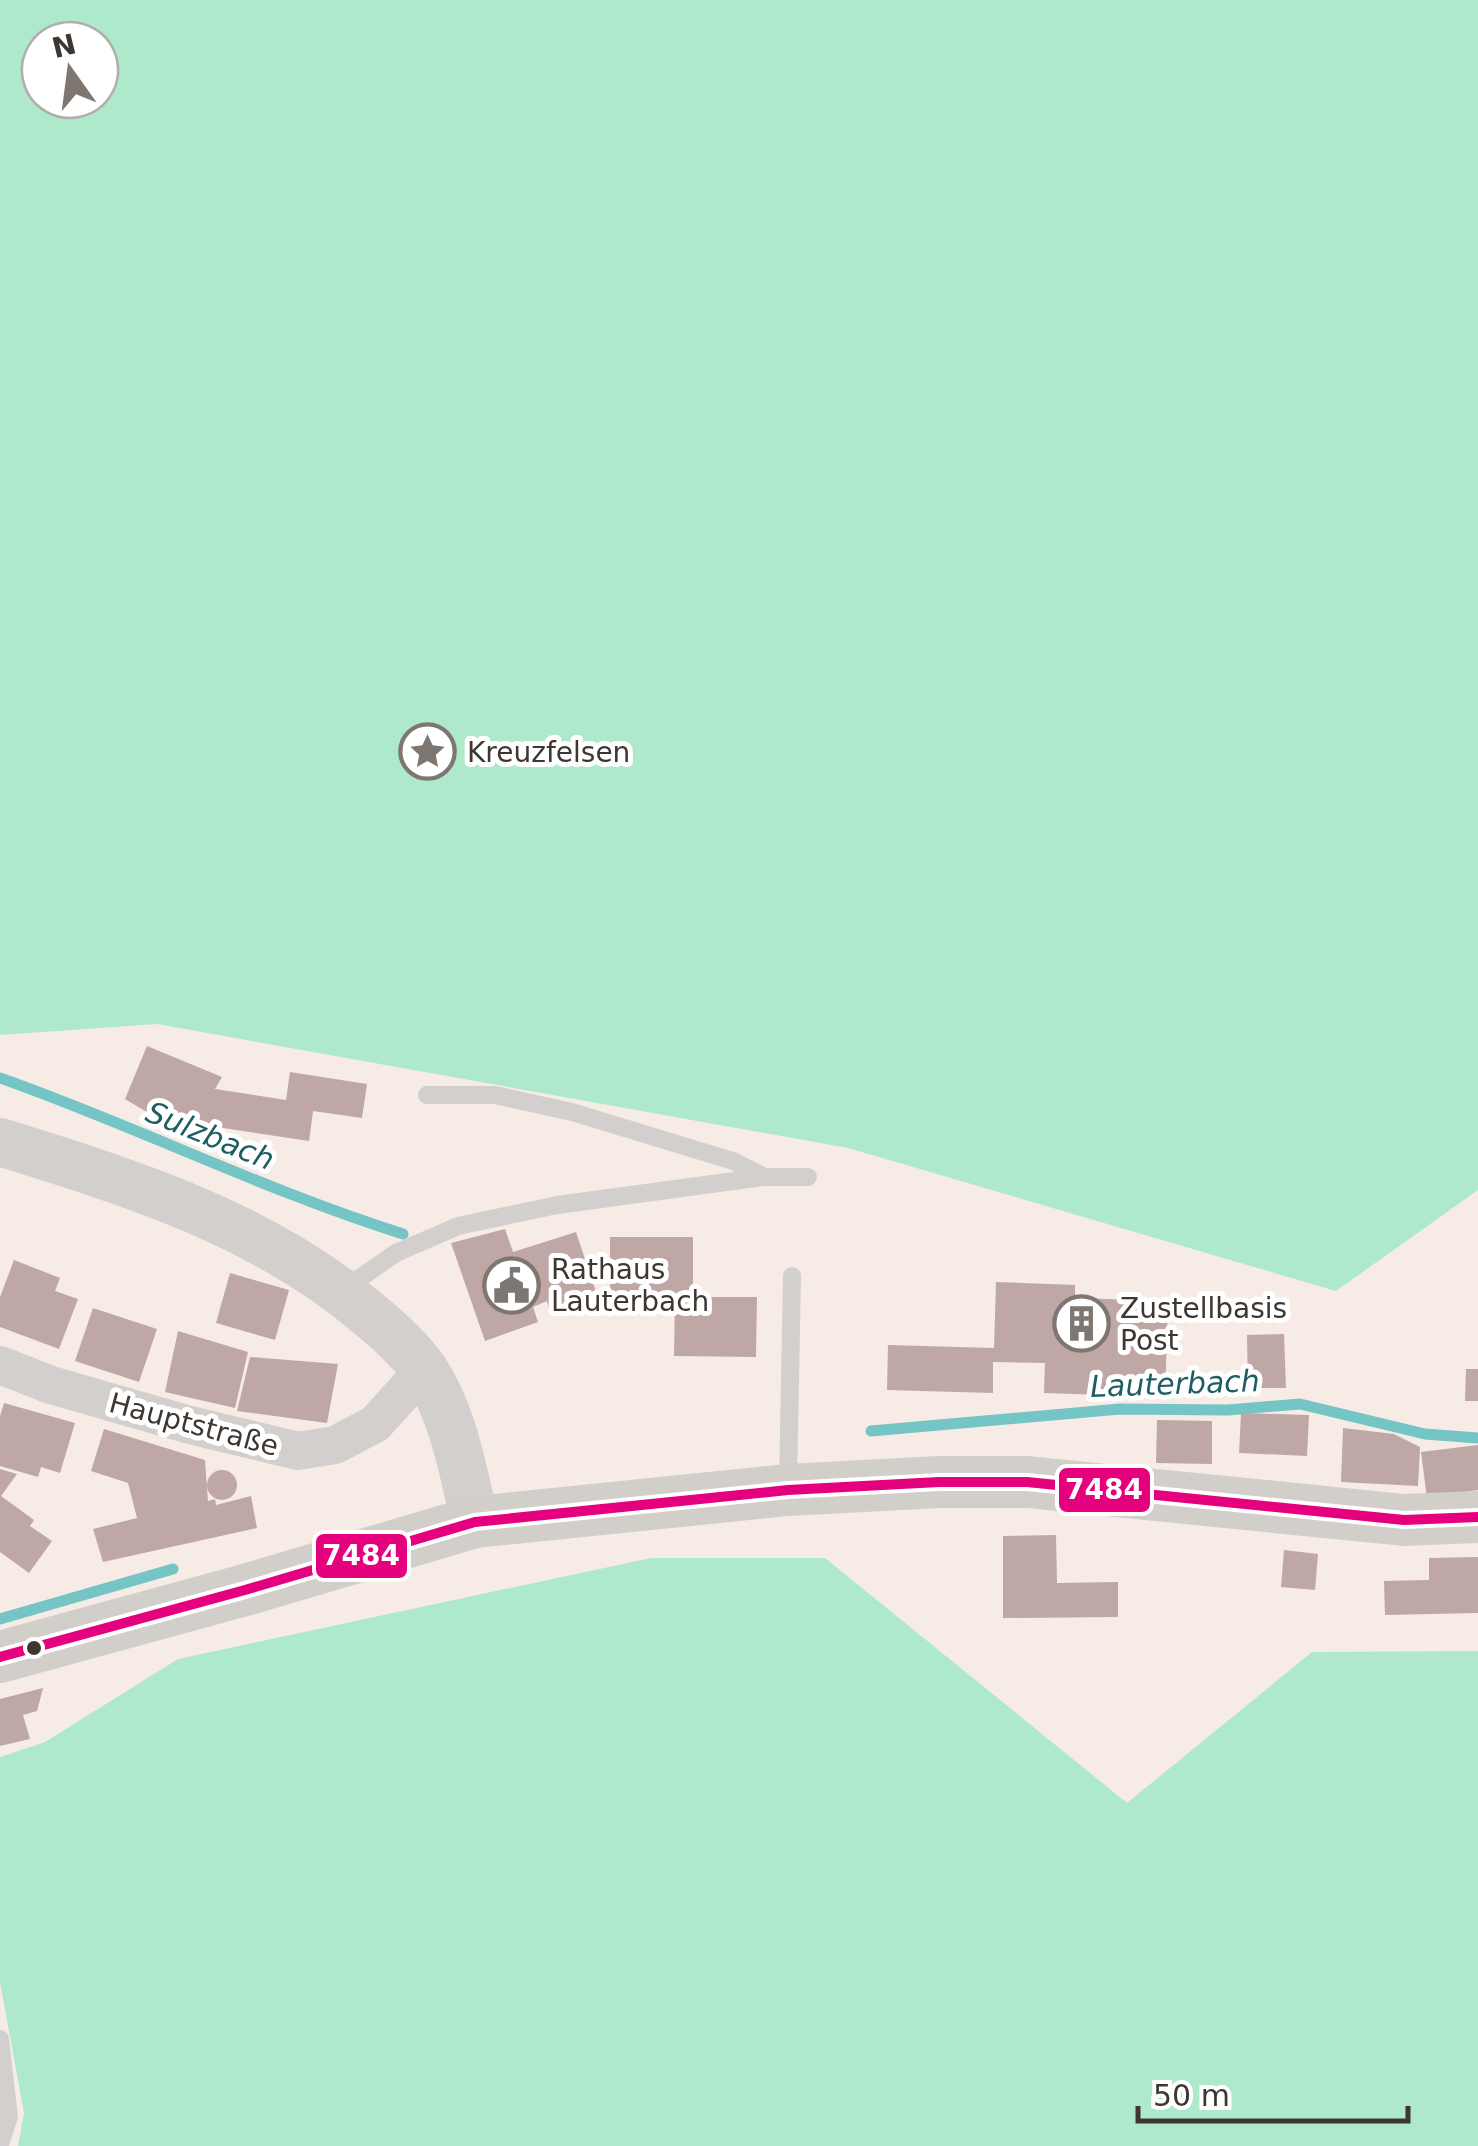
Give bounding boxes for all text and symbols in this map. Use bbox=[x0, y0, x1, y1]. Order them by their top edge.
north arrow bbox=[20, 20, 120, 120]
text: N bbox=[49, 27, 79, 65]
place icon: Kreuzfelsen bbox=[398, 722, 458, 782]
place label: Kreuzfelsen bbox=[467, 736, 630, 769]
water label: Sulzbach bbox=[141, 1094, 279, 1177]
place label: Rathaus Lauterbach bbox=[551, 1253, 709, 1318]
public building icon: Rathaus Lauterbach bbox=[482, 1255, 542, 1315]
place label: Zustellbasis Post bbox=[1120, 1292, 1287, 1357]
building icon: Zustellbasis Post bbox=[1051, 1294, 1111, 1354]
water label: Lauterbach bbox=[1090, 1363, 1260, 1404]
street label: Hauptstraße bbox=[106, 1386, 282, 1463]
line badge: 7484 bbox=[1057, 1466, 1152, 1514]
text: 7484 bbox=[1065, 1473, 1143, 1506]
line badge: 7484 bbox=[314, 1532, 409, 1580]
text: 7484 bbox=[322, 1539, 400, 1572]
unlabelled marker bbox=[24, 1638, 44, 1658]
scale bar bbox=[1138, 2061, 1408, 2123]
text: 50 m bbox=[1153, 2078, 1230, 2113]

